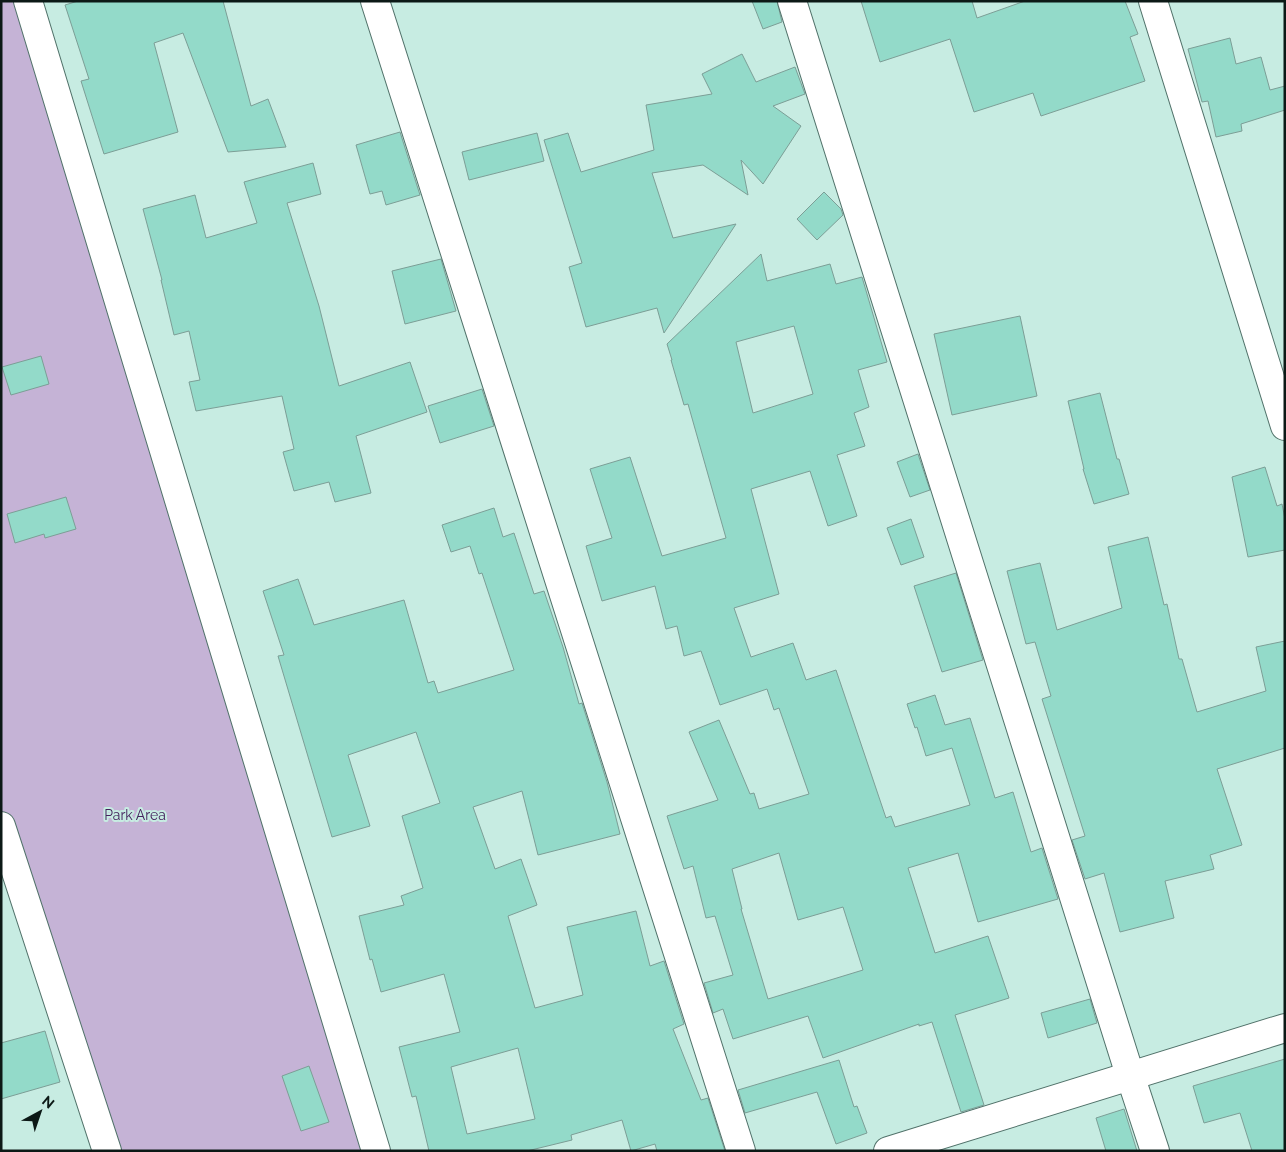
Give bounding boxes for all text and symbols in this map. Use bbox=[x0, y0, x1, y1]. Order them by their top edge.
park label: Park Area bbox=[104, 807, 166, 823]
north arrow bbox=[15, 1087, 65, 1137]
text: N bbox=[39, 1092, 58, 1112]

